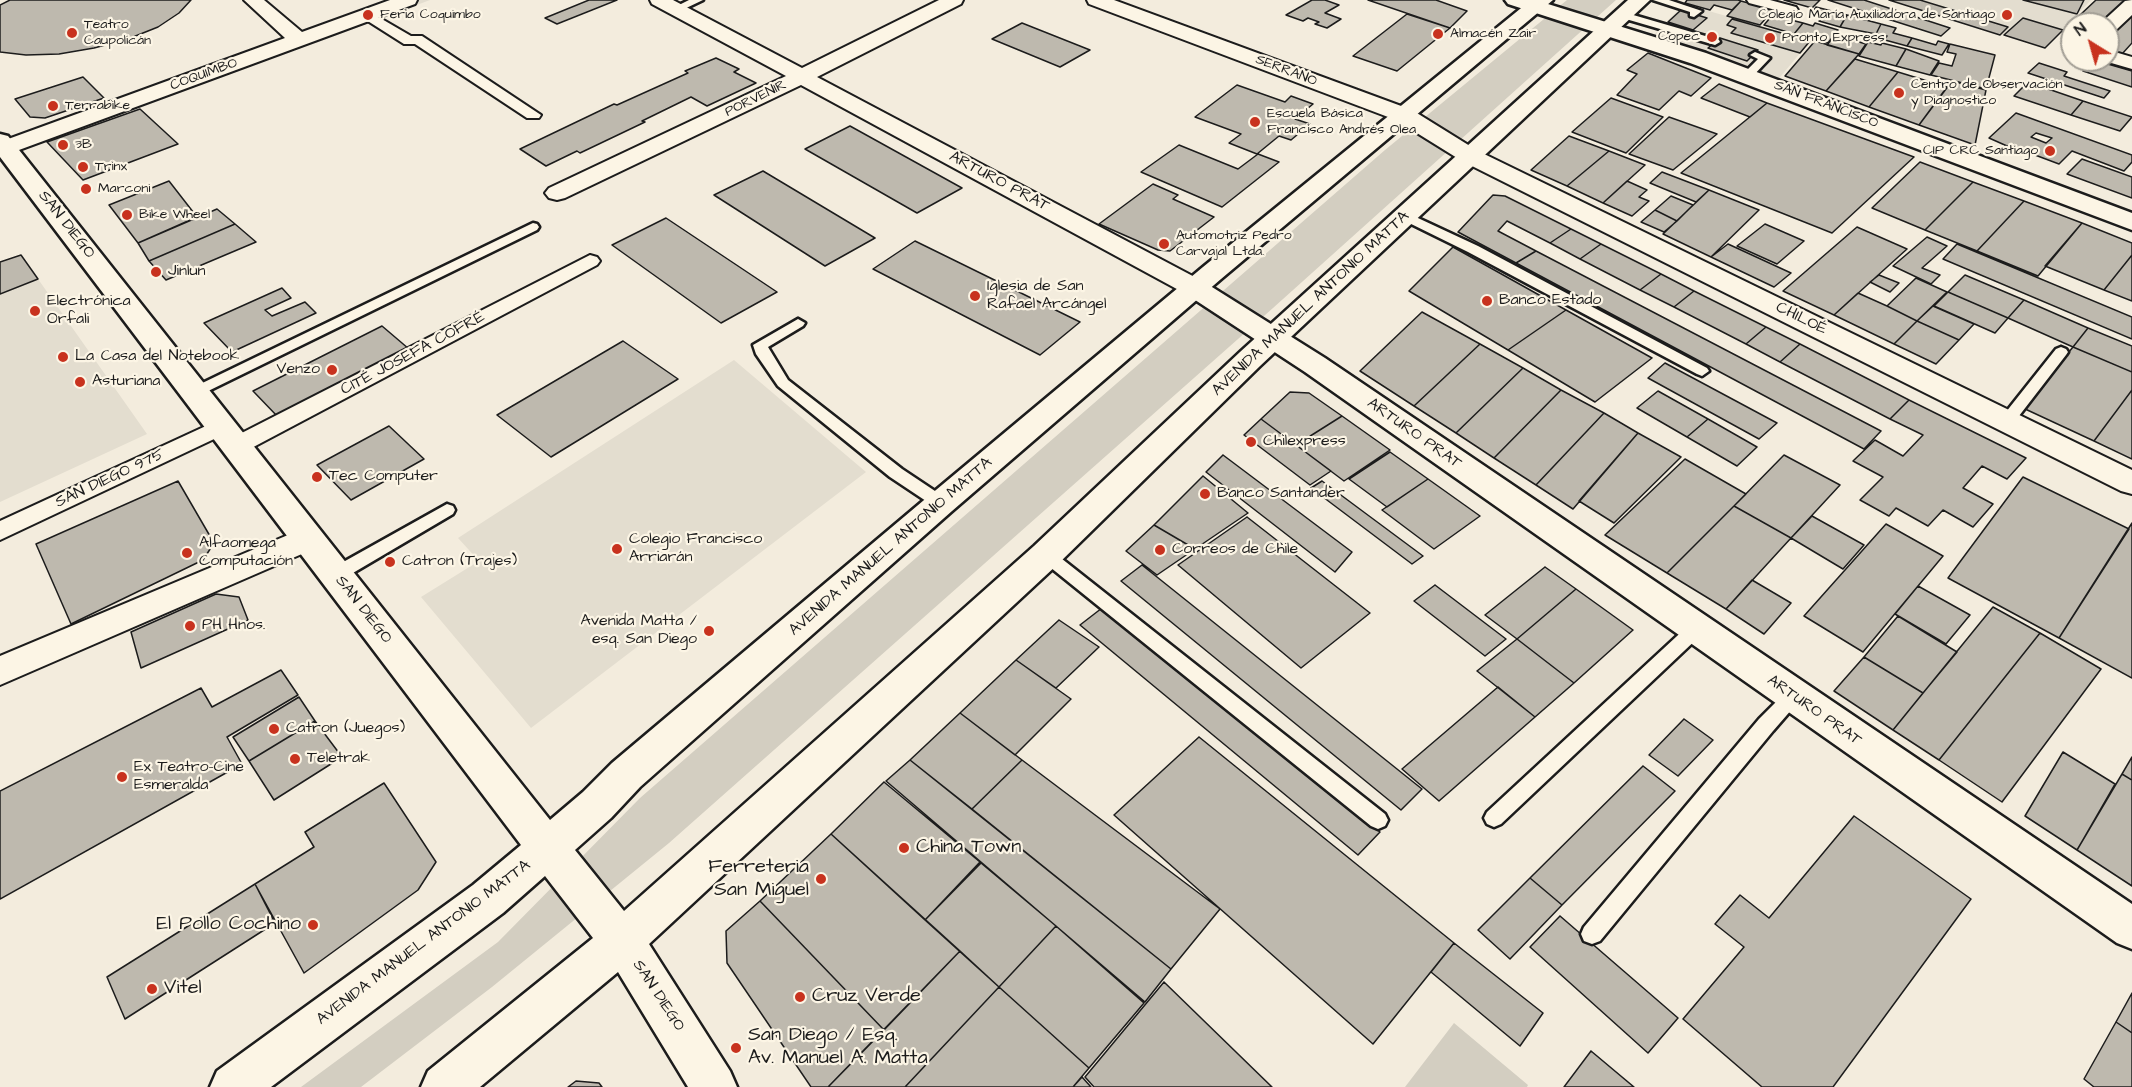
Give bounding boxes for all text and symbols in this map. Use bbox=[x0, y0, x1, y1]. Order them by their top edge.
place label: Feria Coquimbo bbox=[380, 7, 481, 23]
place label: Colegio María Auxiliadora de Santiago bbox=[1758, 7, 1995, 23]
marker: Feria Coquimbo bbox=[361, 8, 375, 22]
marker: Colegio María Auxiliadora de Santiago bbox=[2000, 8, 2014, 22]
north arrow bbox=[2060, 12, 2120, 72]
place label: Teatro Caupolicán bbox=[84, 17, 151, 50]
text: N bbox=[2070, 17, 2091, 41]
marker: Teatro Caupolicán bbox=[65, 26, 79, 40]
place label: Almacén Zair bbox=[1450, 26, 1536, 42]
marker: Almacén Zair bbox=[1431, 27, 1445, 41]
place label: Copec bbox=[1658, 29, 1700, 45]
marker: Copec bbox=[1705, 30, 1719, 44]
place label: Pronto Express bbox=[1782, 30, 1885, 46]
marker: Pronto Express bbox=[1763, 31, 1777, 45]
street label: SERRANO bbox=[1253, 52, 1319, 90]
street label: COQUIMBO bbox=[168, 55, 240, 95]
street label: PORVENIR bbox=[723, 77, 789, 121]
street label: SAN FRANCISCO bbox=[1772, 77, 1880, 133]
place label: Centro de Observación y Diagnostico bbox=[1911, 77, 2063, 110]
marker: Centro de Observación y Diagnostico bbox=[1892, 86, 1906, 100]
place label: Terrabike bbox=[65, 98, 130, 114]
marker: Terrabike bbox=[46, 99, 60, 113]
place label: Escuela Básica Francisco Andrés Olea bbox=[1267, 106, 1416, 138]
marker: Escuela Básica Francisco Andrés Olea bbox=[1248, 115, 1262, 129]
place label: 3B bbox=[75, 137, 92, 153]
marker: 3B bbox=[56, 138, 70, 152]
place label: CIP CRC Santiago bbox=[1923, 143, 2038, 159]
marker: CIP CRC Santiago bbox=[2043, 144, 2057, 158]
street label: ARTURO PRAT bbox=[946, 147, 1052, 217]
place label: Trinx bbox=[95, 159, 127, 175]
marker: Trinx bbox=[76, 160, 90, 174]
place label: Marconi bbox=[98, 181, 150, 197]
marker: Marconi bbox=[79, 182, 93, 196]
street label: SAN DIEGO bbox=[33, 187, 99, 263]
place label: Bike Wheel bbox=[139, 207, 210, 223]
street label: AVENIDA MANUEL ANTONIO MATTA bbox=[1208, 207, 1414, 401]
marker: Bike Wheel bbox=[120, 208, 134, 222]
place label: Automotriz Pedro Carvajal Ltda. bbox=[1176, 228, 1292, 260]
marker: Automotriz Pedro Carvajal Ltda. bbox=[1157, 237, 1171, 251]
place label: Jinlun bbox=[168, 262, 206, 282]
marker: Jinlun bbox=[149, 265, 163, 279]
place label: Iglesia de San Rafael Arcángel bbox=[987, 277, 1107, 315]
marker: Iglesia de San Rafael Arcángel bbox=[968, 289, 982, 303]
place label: Banco Estado bbox=[1499, 291, 1601, 311]
place label: Electrónica Orfali bbox=[47, 292, 131, 330]
marker: Banco Estado bbox=[1480, 294, 1494, 308]
street label: CHILOÉ bbox=[1772, 298, 1830, 340]
marker: Electrónica Orfali bbox=[28, 304, 42, 318]
street label: CITÉ JOSEFA COFRÉ bbox=[338, 308, 488, 400]
place label: La Casa del Notebook bbox=[75, 347, 239, 367]
marker: La Casa del Notebook bbox=[56, 350, 70, 364]
place label: Venzo bbox=[276, 360, 320, 380]
marker: Venzo bbox=[325, 363, 339, 377]
place label: Asturiana bbox=[92, 372, 160, 392]
marker: Asturiana bbox=[73, 375, 87, 389]
street label: ARTURO PRAT bbox=[1363, 394, 1465, 474]
place label: Chilexpress bbox=[1263, 432, 1346, 452]
marker: Chilexpress bbox=[1244, 435, 1258, 449]
street label: SAN DIEGO 975 bbox=[53, 445, 167, 513]
street label: AVENIDA MANUEL ANTONIO MATTA bbox=[785, 454, 997, 640]
place label: Tec Computer bbox=[329, 467, 438, 487]
marker: Tec Computer bbox=[310, 470, 324, 484]
place label: Banco Santander bbox=[1217, 484, 1345, 504]
marker: Banco Santander bbox=[1198, 487, 1212, 501]
place label: Colegio Francisco Arriarán bbox=[629, 530, 762, 568]
place label: Alfaomega Computación bbox=[199, 534, 293, 572]
place label: Correos de Chile bbox=[1172, 540, 1298, 560]
marker: Colegio Francisco Arriarán bbox=[610, 542, 624, 556]
marker: Correos de Chile bbox=[1153, 543, 1167, 557]
marker: Alfaomega Computación bbox=[180, 546, 194, 560]
place label: Catron (Trajes) bbox=[402, 552, 517, 572]
marker: Catron (Trajes) bbox=[383, 555, 397, 569]
street label: SAN DIEGO bbox=[330, 572, 396, 648]
place label: Avenida Matta / esq. San Diego bbox=[580, 612, 697, 650]
place label: PH Hnos. bbox=[202, 616, 265, 636]
marker: PH Hnos. bbox=[183, 619, 197, 633]
marker: Avenida Matta / esq. San Diego bbox=[702, 624, 716, 638]
street label: ARTURO PRAT bbox=[1763, 671, 1865, 751]
place label: Catron (Juegos) bbox=[286, 719, 405, 739]
marker: Catron (Juegos) bbox=[267, 722, 281, 736]
place label: Teletrak bbox=[307, 749, 370, 769]
marker: Teletrak bbox=[288, 752, 302, 766]
place label: Ex Teatro-Cine Esmeralda bbox=[134, 758, 244, 796]
marker: Ex Teatro-Cine Esmeralda bbox=[115, 770, 129, 784]
place label: China Town bbox=[916, 836, 1021, 860]
marker: China Town bbox=[897, 841, 911, 855]
street label: AVENIDA MANUEL ANTONIO MATTA bbox=[313, 856, 535, 1030]
place label: Ferreteria San Miguel bbox=[708, 856, 809, 903]
marker: Ferreteria San Miguel bbox=[814, 872, 828, 886]
place label: El Pollo Cochino bbox=[156, 913, 301, 937]
marker: El Pollo Cochino bbox=[306, 918, 320, 932]
street label: SAN DIEGO bbox=[628, 957, 688, 1035]
place label: Vitel bbox=[164, 977, 202, 1001]
marker: Vitel bbox=[145, 982, 159, 996]
place label: Cruz Verde bbox=[812, 985, 921, 1009]
marker: Cruz Verde bbox=[793, 990, 807, 1004]
place label: San Diego / Esq. Av. Manuel A. Matta bbox=[748, 1024, 928, 1071]
marker: San Diego / Esq. Av. Manuel A. Matta bbox=[729, 1041, 743, 1055]

